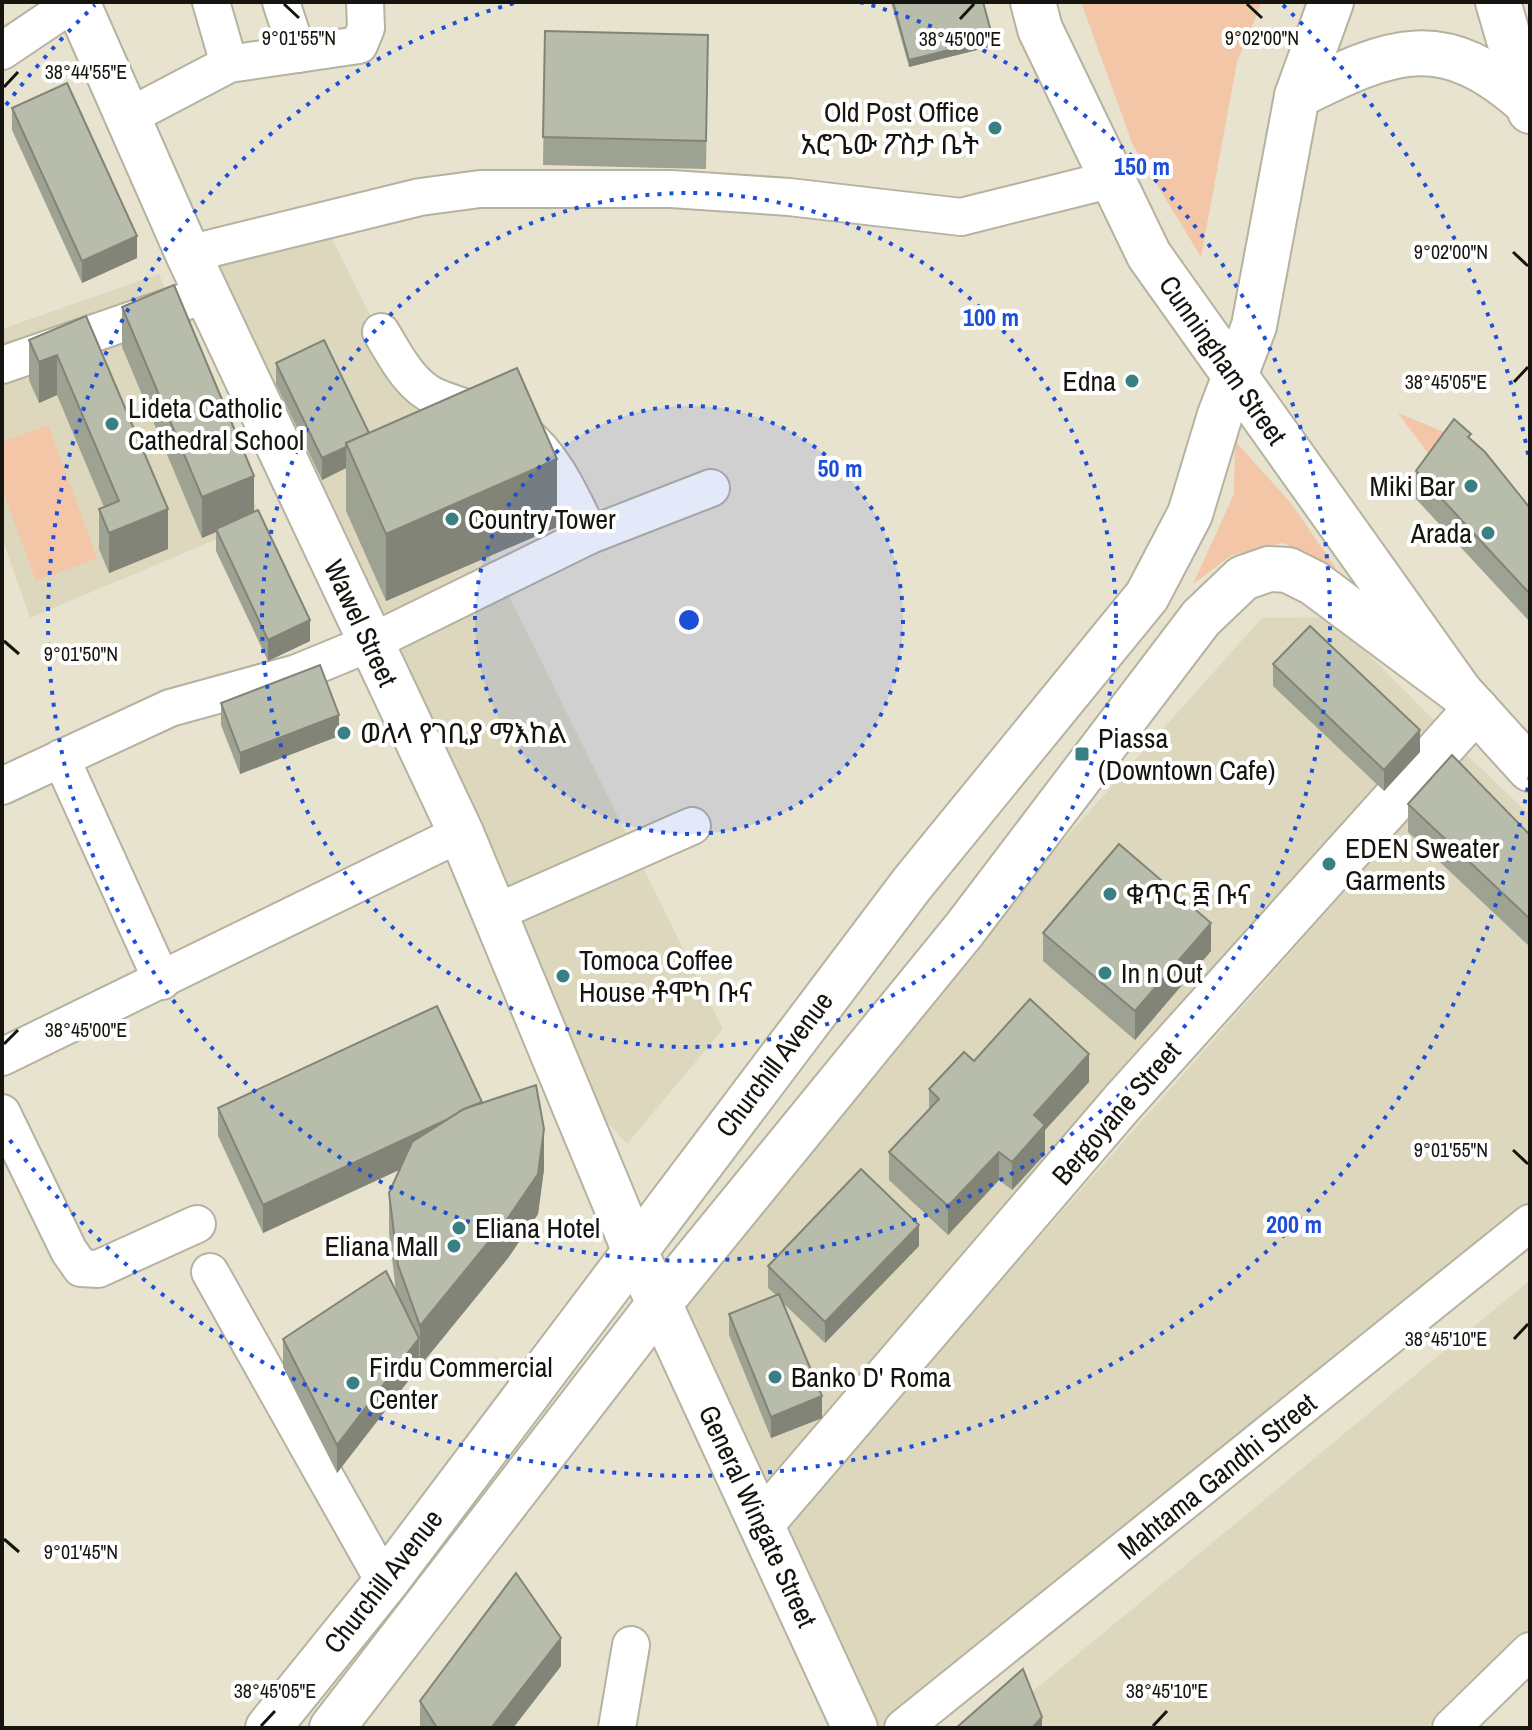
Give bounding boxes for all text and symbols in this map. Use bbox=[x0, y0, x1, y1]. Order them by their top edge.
text: 9°01'55"N bbox=[262, 24, 336, 51]
text: 9°02'00"N bbox=[1225, 24, 1299, 51]
text: 38°45'00"E bbox=[919, 25, 1001, 52]
text: 38°44'55"E bbox=[45, 58, 127, 85]
place label: Old Post Office አሮጌው ፖስታ ቤት bbox=[801, 93, 979, 163]
marker: Old Post Office አሮጌው ፖስታ ቤት bbox=[986, 119, 1004, 137]
text: 150 m bbox=[1114, 150, 1170, 182]
text: 9°02'00"N bbox=[1414, 238, 1488, 265]
street label: Cunningham Street bbox=[1150, 268, 1296, 452]
text: 100 m bbox=[963, 301, 1019, 333]
place label: Edna bbox=[1062, 362, 1116, 400]
text: 38°45'05"E bbox=[1405, 368, 1487, 395]
marker: Edna bbox=[1123, 372, 1141, 390]
place label: Lideta Catholic Cathedral School bbox=[128, 389, 304, 459]
marker: Lideta Catholic Cathedral School bbox=[103, 415, 121, 433]
text: 50 m bbox=[818, 452, 862, 484]
place label: Miki Bar bbox=[1370, 467, 1455, 505]
marker: Miki Bar bbox=[1462, 477, 1480, 495]
place label: Country Tower bbox=[468, 500, 616, 538]
marker: Country Tower bbox=[443, 510, 461, 528]
place label: Arada bbox=[1410, 514, 1472, 552]
marker: Arada bbox=[1479, 524, 1497, 542]
street label: Wawel Street bbox=[315, 553, 407, 693]
centre of rings bbox=[675, 606, 703, 634]
text: 9°01'50"N bbox=[44, 640, 118, 667]
place label: ወለላ የገቢያ ማእከል bbox=[360, 714, 567, 752]
place label: Piassa (Downtown Cafe) bbox=[1098, 719, 1275, 789]
marker: ወለላ የገቢያ ማእከል bbox=[335, 724, 353, 742]
marker: Piassa (Downtown Cafe) bbox=[1073, 745, 1091, 763]
place label: EDEN Sweater Garments bbox=[1345, 829, 1500, 899]
marker: EDEN Sweater Garments bbox=[1320, 855, 1338, 873]
place label: ቁጥር ፰ ቡና bbox=[1126, 875, 1251, 913]
marker: ቁጥር ፰ ቡና bbox=[1101, 885, 1119, 903]
place label: Tomoca Coffee House ቶሞካ ቡና bbox=[579, 941, 752, 1011]
place label: In n Out bbox=[1121, 954, 1203, 992]
marker: In n Out bbox=[1096, 964, 1114, 982]
marker: Tomoca Coffee House ቶሞካ ቡና bbox=[554, 967, 572, 985]
street label: Churchill Avenue bbox=[707, 983, 841, 1145]
text: 38°45'00"E bbox=[45, 1016, 127, 1043]
street label: Bergoyane Street bbox=[1043, 1033, 1189, 1193]
text: 9°01'55"N bbox=[1414, 1136, 1488, 1163]
text: 200 m bbox=[1266, 1208, 1322, 1240]
place label: Eliana Hotel bbox=[475, 1209, 600, 1247]
marker: Eliana Hotel bbox=[450, 1219, 468, 1237]
place label: Eliana Mall bbox=[324, 1227, 438, 1265]
marker: Eliana Mall bbox=[445, 1237, 463, 1255]
text: 38°45'10"E bbox=[1405, 1325, 1487, 1352]
place label: Firdu Commercial Center bbox=[369, 1348, 553, 1418]
place label: Banko D' Roma bbox=[791, 1358, 951, 1396]
marker: Banko D' Roma bbox=[766, 1368, 784, 1386]
marker: Firdu Commercial Center bbox=[344, 1374, 362, 1392]
street label: Mahtama Gandhi Street bbox=[1110, 1384, 1324, 1568]
street label: General Wingate Street bbox=[690, 1399, 826, 1633]
street label: Churchill Avenue bbox=[315, 1501, 451, 1661]
text: 9°01'45"N bbox=[44, 1538, 118, 1565]
text: 38°45'05"E bbox=[234, 1677, 316, 1704]
text: 38°45'10"E bbox=[1126, 1677, 1208, 1704]

